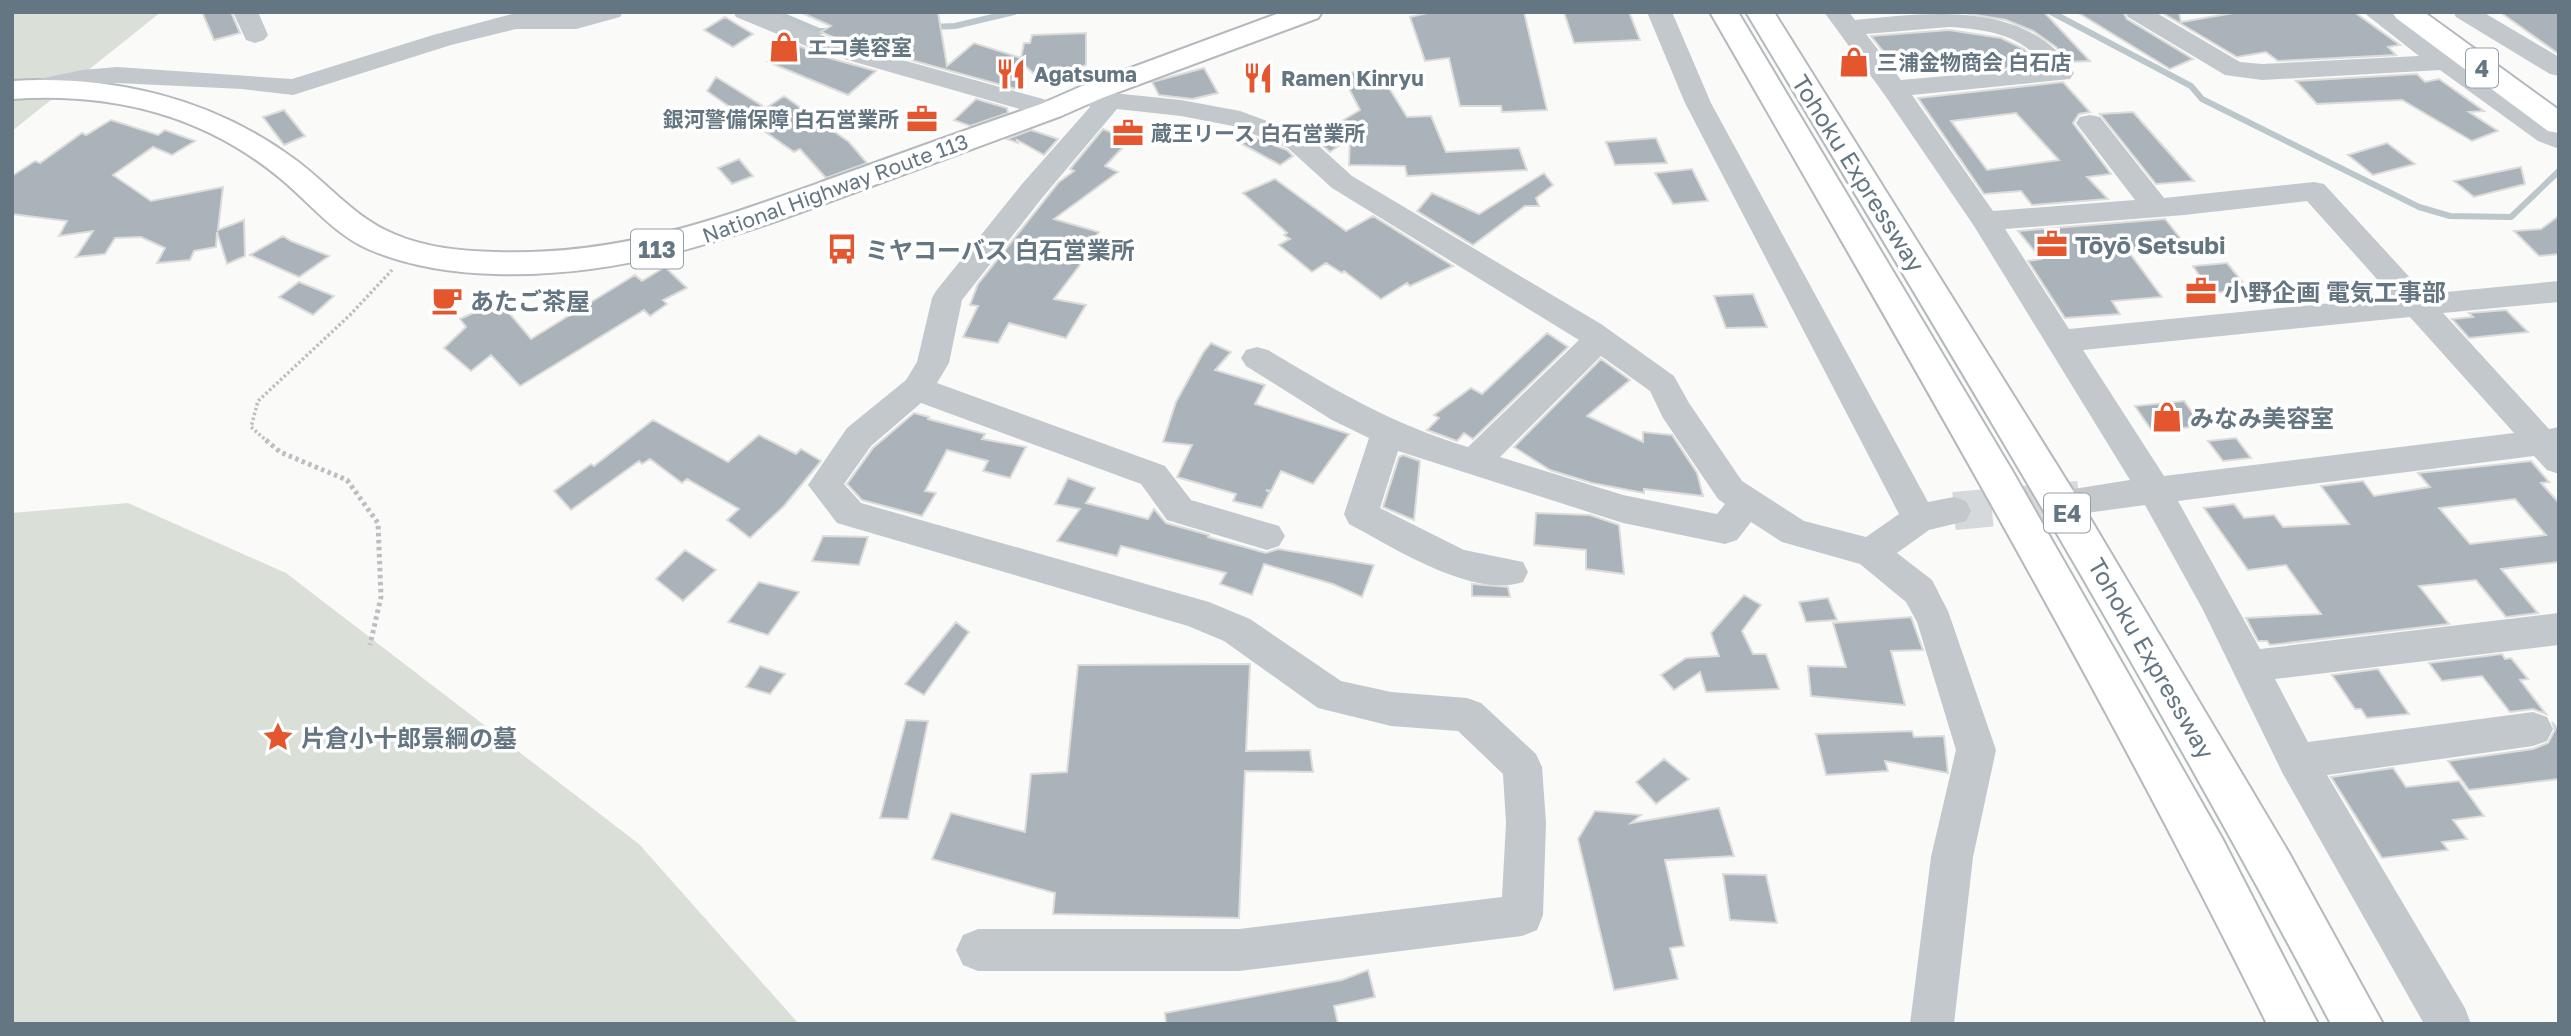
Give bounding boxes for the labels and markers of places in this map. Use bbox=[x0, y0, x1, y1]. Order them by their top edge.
shop icon: エコ美容室 bbox=[767, 30, 801, 64]
place label: エコ美容室 bbox=[807, 34, 912, 60]
shop icon: 三浦金物商会 白石店 bbox=[1837, 45, 1871, 79]
place label: 三浦金物商会 白石店 bbox=[1877, 49, 2071, 75]
restaurant icon: Agatsuma bbox=[994, 57, 1028, 91]
place label: Agatsuma bbox=[1034, 61, 1137, 87]
restaurant icon: Ramen Kinryu bbox=[1241, 61, 1275, 95]
place label: Ramen Kinryu bbox=[1281, 65, 1424, 91]
office icon: 銀河警備保障 白石営業所 bbox=[905, 102, 939, 136]
place label: 銀河警備保障 白石営業所 bbox=[663, 106, 899, 132]
office icon: 蔵王リース 白石営業所 bbox=[1111, 116, 1145, 150]
place label: 蔵王リース 白石営業所 bbox=[1151, 120, 1365, 146]
office icon: Tōyō Setsubi bbox=[2035, 227, 2069, 261]
place label: Tōyō Setsubi bbox=[2075, 230, 2226, 259]
bus stop icon: ミヤコーバス 白石営業所 bbox=[825, 232, 859, 266]
place label: ミヤコーバス 白石営業所 bbox=[865, 235, 1135, 264]
office icon: 小野企画 電気工事部 bbox=[2184, 274, 2218, 308]
place label: 小野企画 電気工事部 bbox=[2224, 277, 2446, 306]
cafe icon: あたご茶屋 bbox=[430, 283, 464, 317]
place label: あたご茶屋 bbox=[470, 286, 590, 315]
shop icon: みなみ美容室 bbox=[2150, 400, 2184, 434]
place label: みなみ美容室 bbox=[2190, 403, 2334, 432]
place icon: 片倉小十郎景綱の墓 bbox=[261, 720, 295, 754]
place label: 片倉小十郎景綱の墓 bbox=[301, 723, 517, 752]

